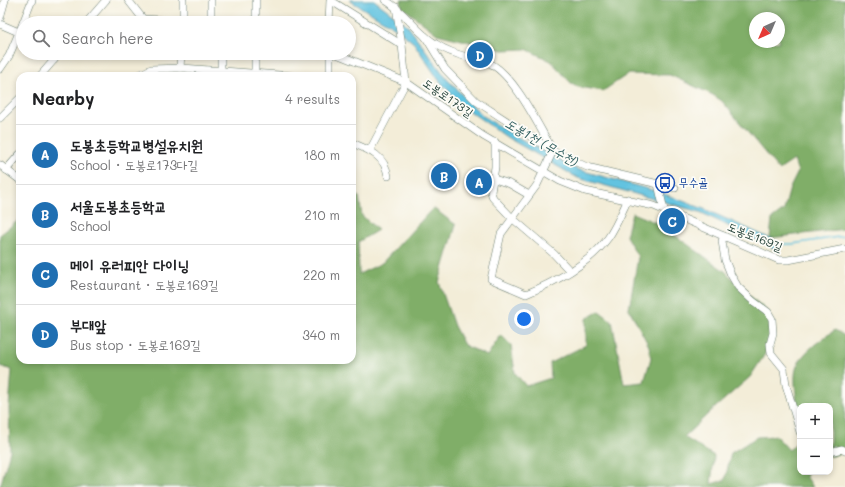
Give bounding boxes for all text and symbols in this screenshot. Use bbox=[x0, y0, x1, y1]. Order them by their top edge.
north arrow bbox=[749, 12, 785, 48]
search box bbox=[16, 16, 356, 60]
icon: search bbox=[30, 27, 52, 49]
text: Search here bbox=[62, 28, 153, 48]
pin: D bbox=[467, 40, 493, 70]
street label: 도봉로173길 bbox=[420, 74, 477, 120]
text: Nearby bbox=[32, 87, 94, 109]
text: 4 results bbox=[285, 90, 340, 107]
water label: 도봉1천 (무수천) bbox=[503, 114, 582, 170]
text: 도봉초등학교병설유치원 bbox=[70, 135, 203, 155]
text: A bbox=[40, 146, 50, 163]
text: 180 m bbox=[304, 146, 340, 163]
text: School · 도봉로173다길 bbox=[70, 156, 198, 173]
pin: B bbox=[431, 161, 457, 191]
pin: A bbox=[466, 167, 492, 197]
bus stop icon: 무수골 bbox=[654, 172, 676, 194]
place label: 무수골 bbox=[679, 174, 708, 190]
text: 서울도봉초등학교 bbox=[70, 196, 167, 216]
text: B bbox=[41, 206, 49, 223]
text: 210 m bbox=[304, 206, 340, 223]
pin: C bbox=[659, 206, 685, 236]
text: School bbox=[70, 217, 111, 234]
street label: 도봉로169길 bbox=[725, 218, 786, 255]
text: 메이 유러피안 다이닝 bbox=[70, 255, 189, 275]
text: C bbox=[40, 266, 50, 283]
text: 220 m bbox=[303, 266, 340, 283]
text: Restaurant · 도봉로169길 bbox=[70, 276, 218, 293]
your location bbox=[514, 309, 534, 329]
text: 부대앞 bbox=[70, 315, 106, 335]
text: D bbox=[40, 326, 50, 343]
text: 340 m bbox=[302, 326, 340, 343]
text: Bus stop · 도봉로169길 bbox=[70, 336, 201, 353]
map controls bbox=[797, 403, 833, 475]
button: + bbox=[797, 403, 833, 439]
button: − bbox=[797, 439, 833, 475]

